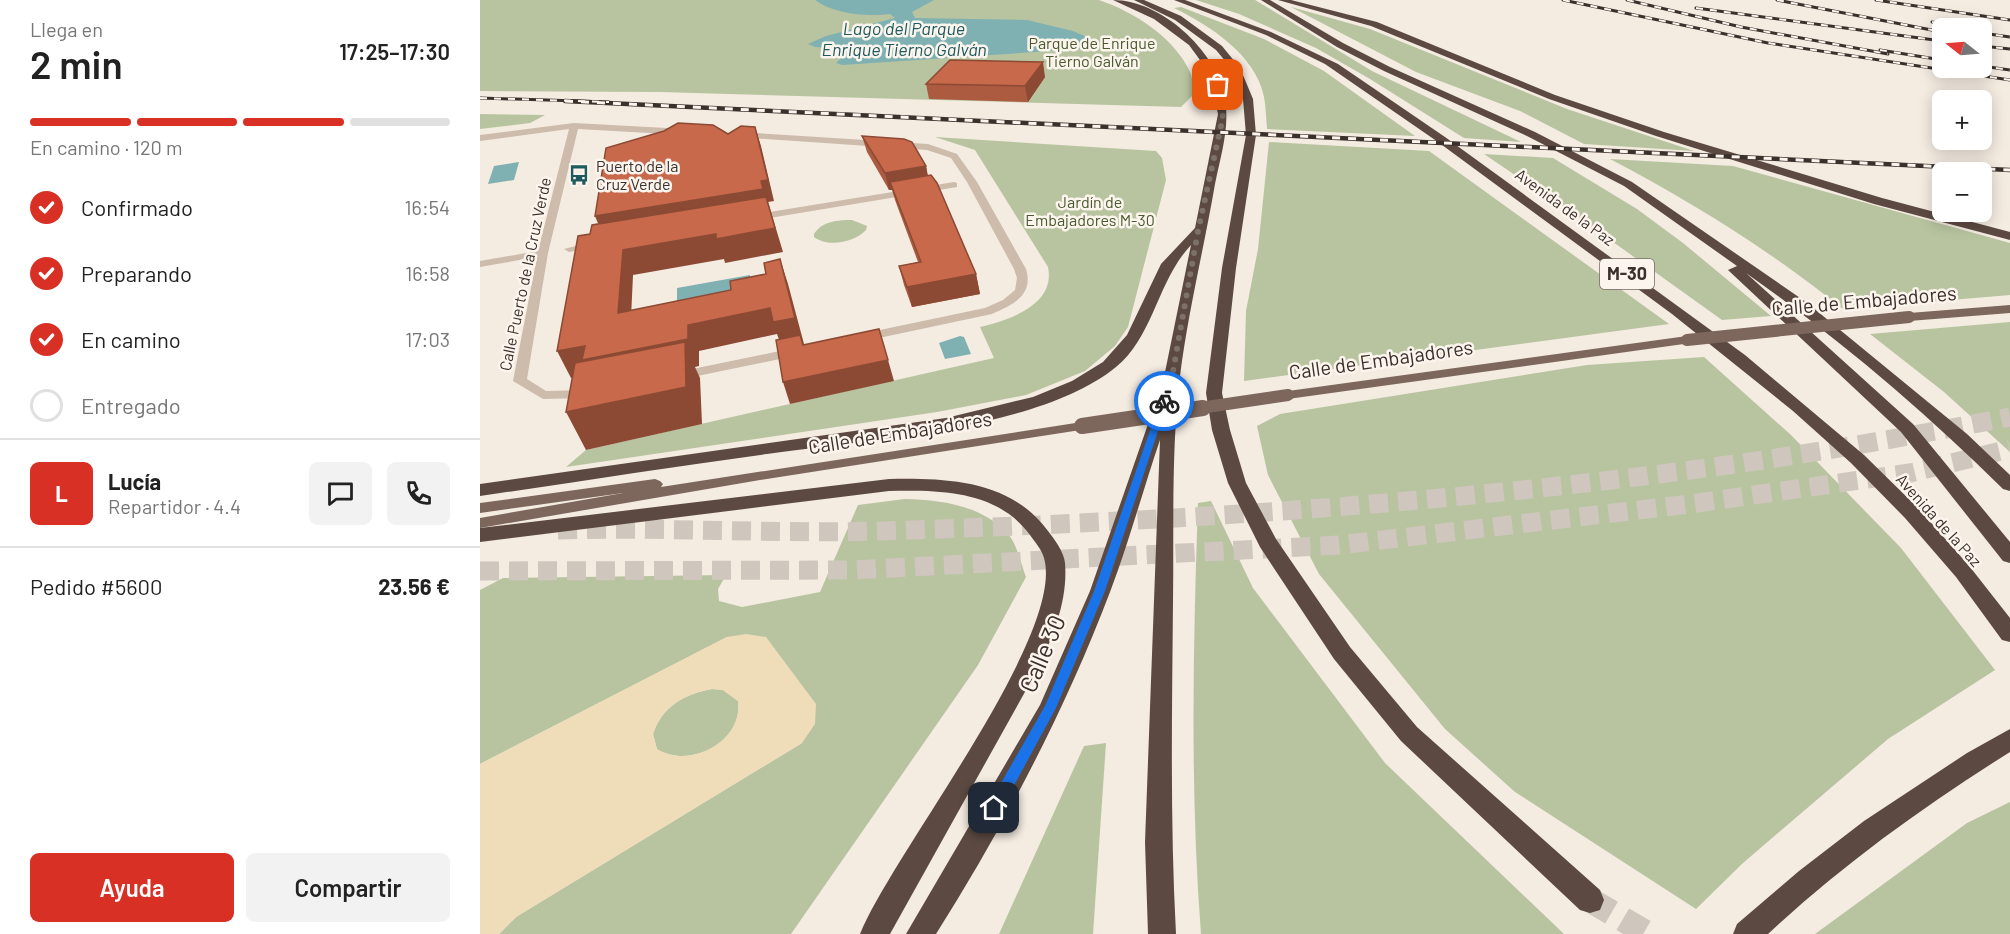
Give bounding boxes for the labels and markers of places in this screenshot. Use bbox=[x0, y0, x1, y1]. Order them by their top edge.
pin bbox=[1192, 59, 1243, 110]
place label: Puerto de la Cruz Verde bbox=[596, 156, 678, 193]
bus stop icon: Puerto de la Cruz Verde bbox=[567, 163, 591, 187]
pin bbox=[968, 782, 1019, 833]

